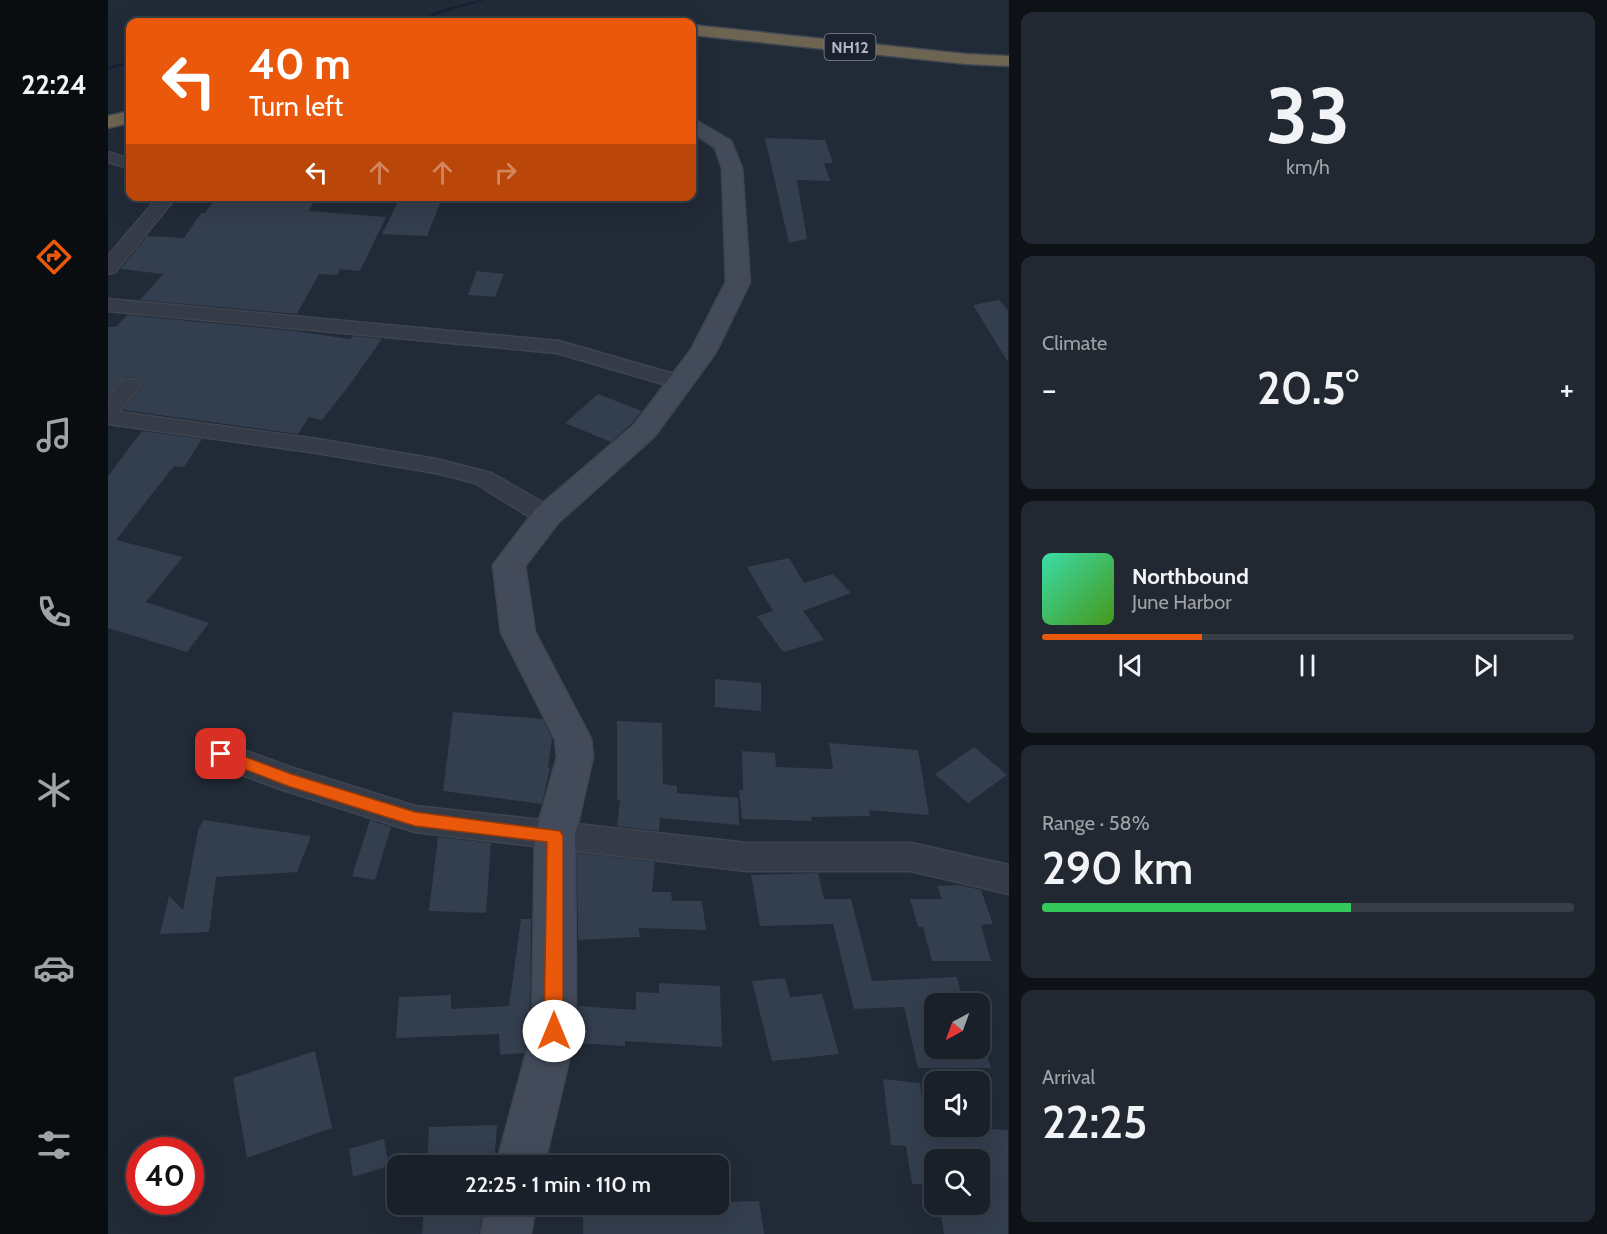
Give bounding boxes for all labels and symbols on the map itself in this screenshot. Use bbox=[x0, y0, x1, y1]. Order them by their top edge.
road number: NH12 bbox=[824, 34, 876, 60]
pin bbox=[195, 728, 246, 779]
north arrow bbox=[924, 993, 990, 1059]
position arrow bbox=[522, 999, 586, 1063]
speed limit sign: 40 bbox=[126, 1137, 204, 1215]

